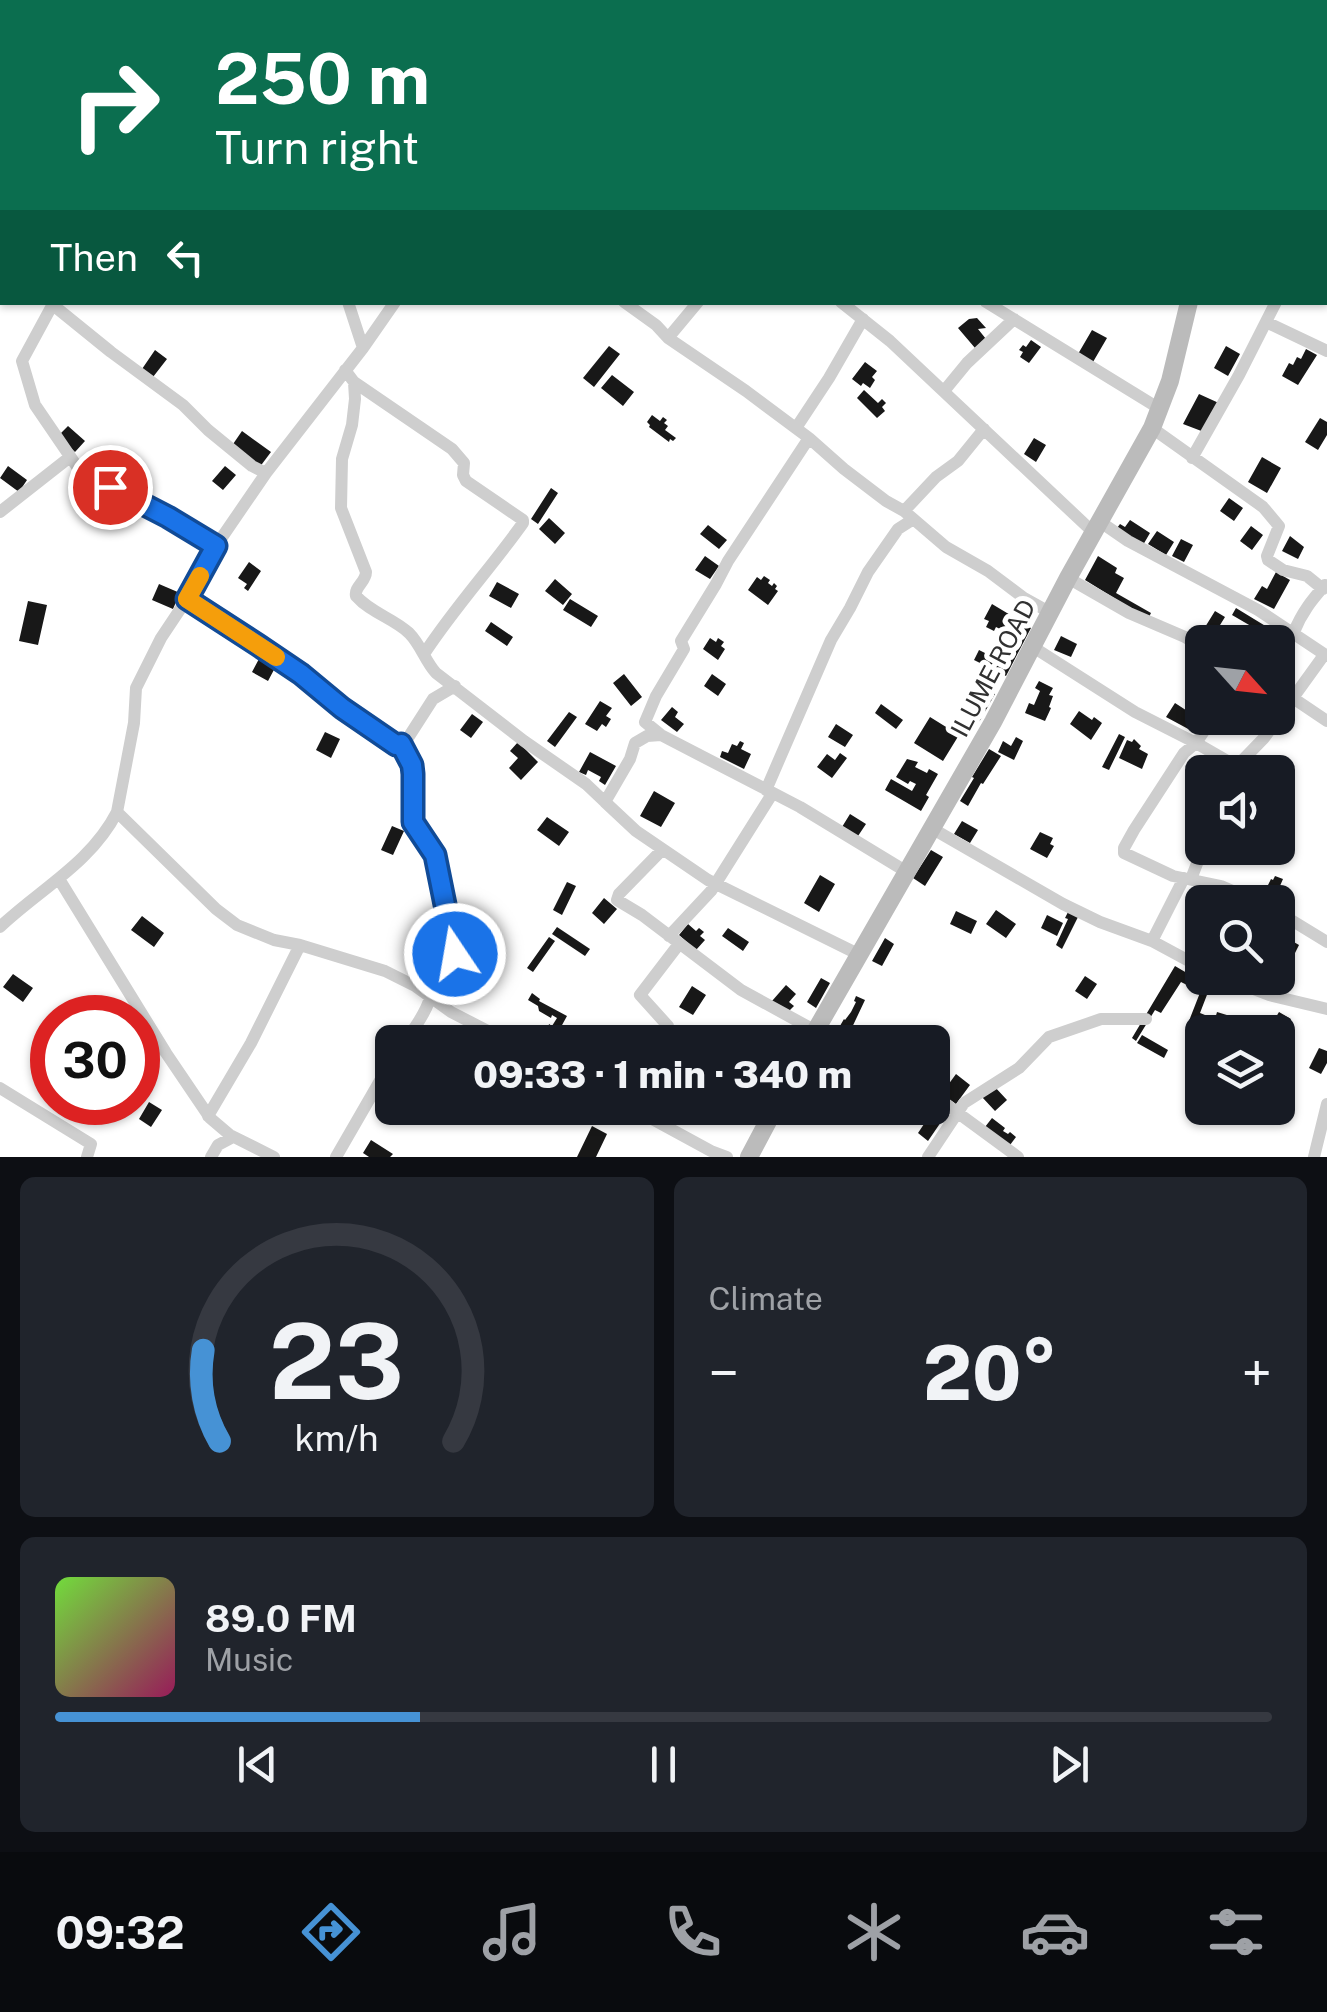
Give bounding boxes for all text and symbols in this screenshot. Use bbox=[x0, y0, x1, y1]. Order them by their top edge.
text: 250 m bbox=[215, 37, 430, 120]
icon: right bbox=[50, 40, 180, 170]
text: Turn right bbox=[215, 121, 419, 174]
icon: left bbox=[158, 230, 213, 285]
text: Then bbox=[50, 235, 138, 280]
pin bbox=[68, 445, 153, 530]
icon: arrive bbox=[83, 460, 138, 515]
street label: ILUME ROAD bbox=[944, 594, 1042, 742]
north arrow bbox=[1185, 625, 1295, 735]
map controls bbox=[1185, 625, 1295, 1125]
button: sound bbox=[1185, 755, 1295, 865]
button: search bbox=[1185, 885, 1295, 995]
position arrow bbox=[403, 902, 507, 1006]
speed limit sign: 30 bbox=[30, 995, 160, 1125]
button: layers bbox=[1185, 1015, 1295, 1125]
text: 09:33 · 1 min · 340 m bbox=[473, 1052, 852, 1097]
text: Climate bbox=[709, 1280, 823, 1317]
text: 23 bbox=[269, 1300, 404, 1422]
text: 20° bbox=[923, 1329, 1057, 1417]
text: − bbox=[709, 1341, 739, 1405]
text: + bbox=[1241, 1341, 1272, 1405]
text: km/h bbox=[295, 1417, 379, 1459]
text: 89.0 FM bbox=[205, 1596, 357, 1641]
text: Music bbox=[205, 1641, 293, 1678]
icon: previous bbox=[230, 1737, 285, 1792]
icon: pause bbox=[636, 1737, 691, 1792]
icon: next bbox=[1042, 1737, 1097, 1792]
icon: directions bbox=[296, 1897, 366, 1967]
icon: music bbox=[477, 1897, 547, 1967]
icon: phone bbox=[658, 1897, 728, 1967]
icon: climate bbox=[839, 1897, 909, 1967]
icon: car bbox=[1020, 1897, 1090, 1967]
icon: filters bbox=[1201, 1897, 1271, 1967]
text: 09:32 bbox=[56, 1906, 185, 1959]

